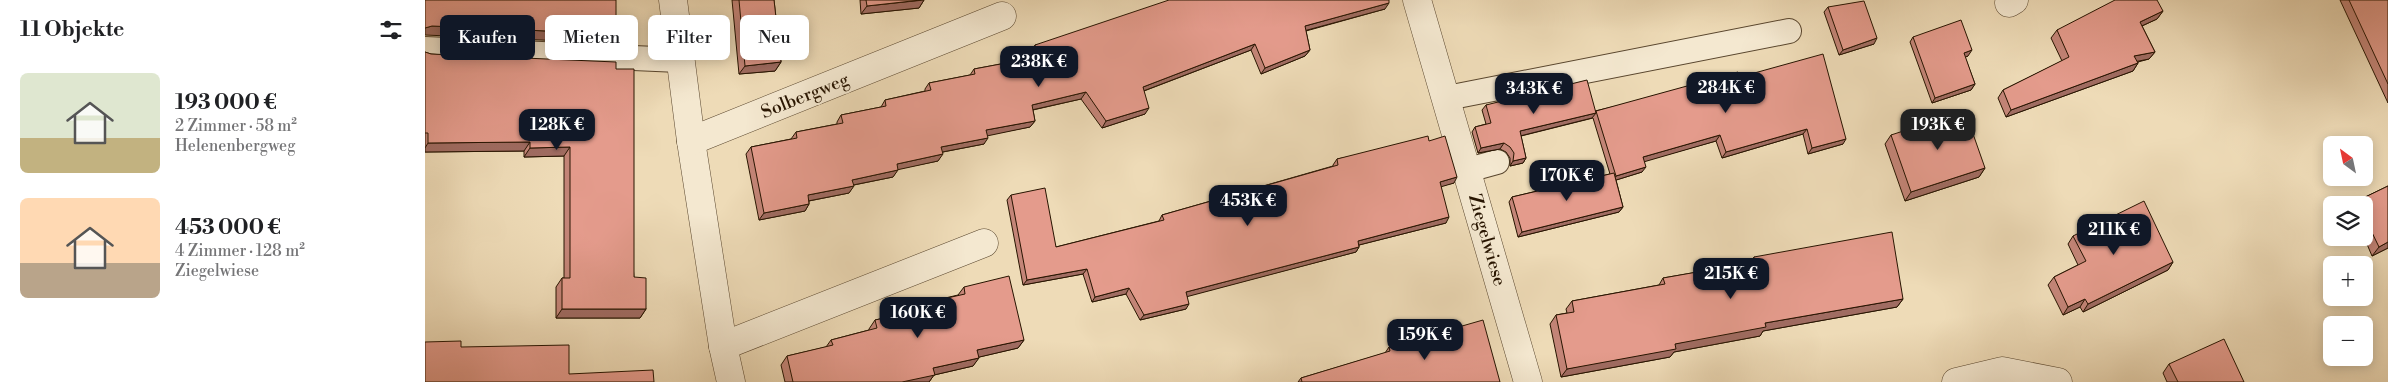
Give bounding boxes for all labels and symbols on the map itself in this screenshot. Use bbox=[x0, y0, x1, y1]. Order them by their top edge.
pin: 238K € bbox=[998, 46, 1080, 88]
street label: Solbergweg bbox=[758, 68, 853, 124]
pin: 343K € bbox=[1493, 72, 1575, 115]
pin: 284K € bbox=[1685, 72, 1767, 114]
pin: 128K € bbox=[516, 108, 598, 151]
pin: 193K € bbox=[1897, 108, 1979, 151]
north arrow bbox=[2323, 136, 2373, 186]
pin: 170K € bbox=[1526, 160, 1608, 202]
pin: 453K € bbox=[1207, 184, 1289, 227]
street label: Ziegelwiese bbox=[1463, 191, 1511, 289]
pin: 211K € bbox=[2073, 214, 2155, 256]
pin: 215K € bbox=[1690, 258, 1772, 300]
pin: 160K € bbox=[877, 296, 959, 339]
pin: 159K € bbox=[1384, 318, 1466, 361]

